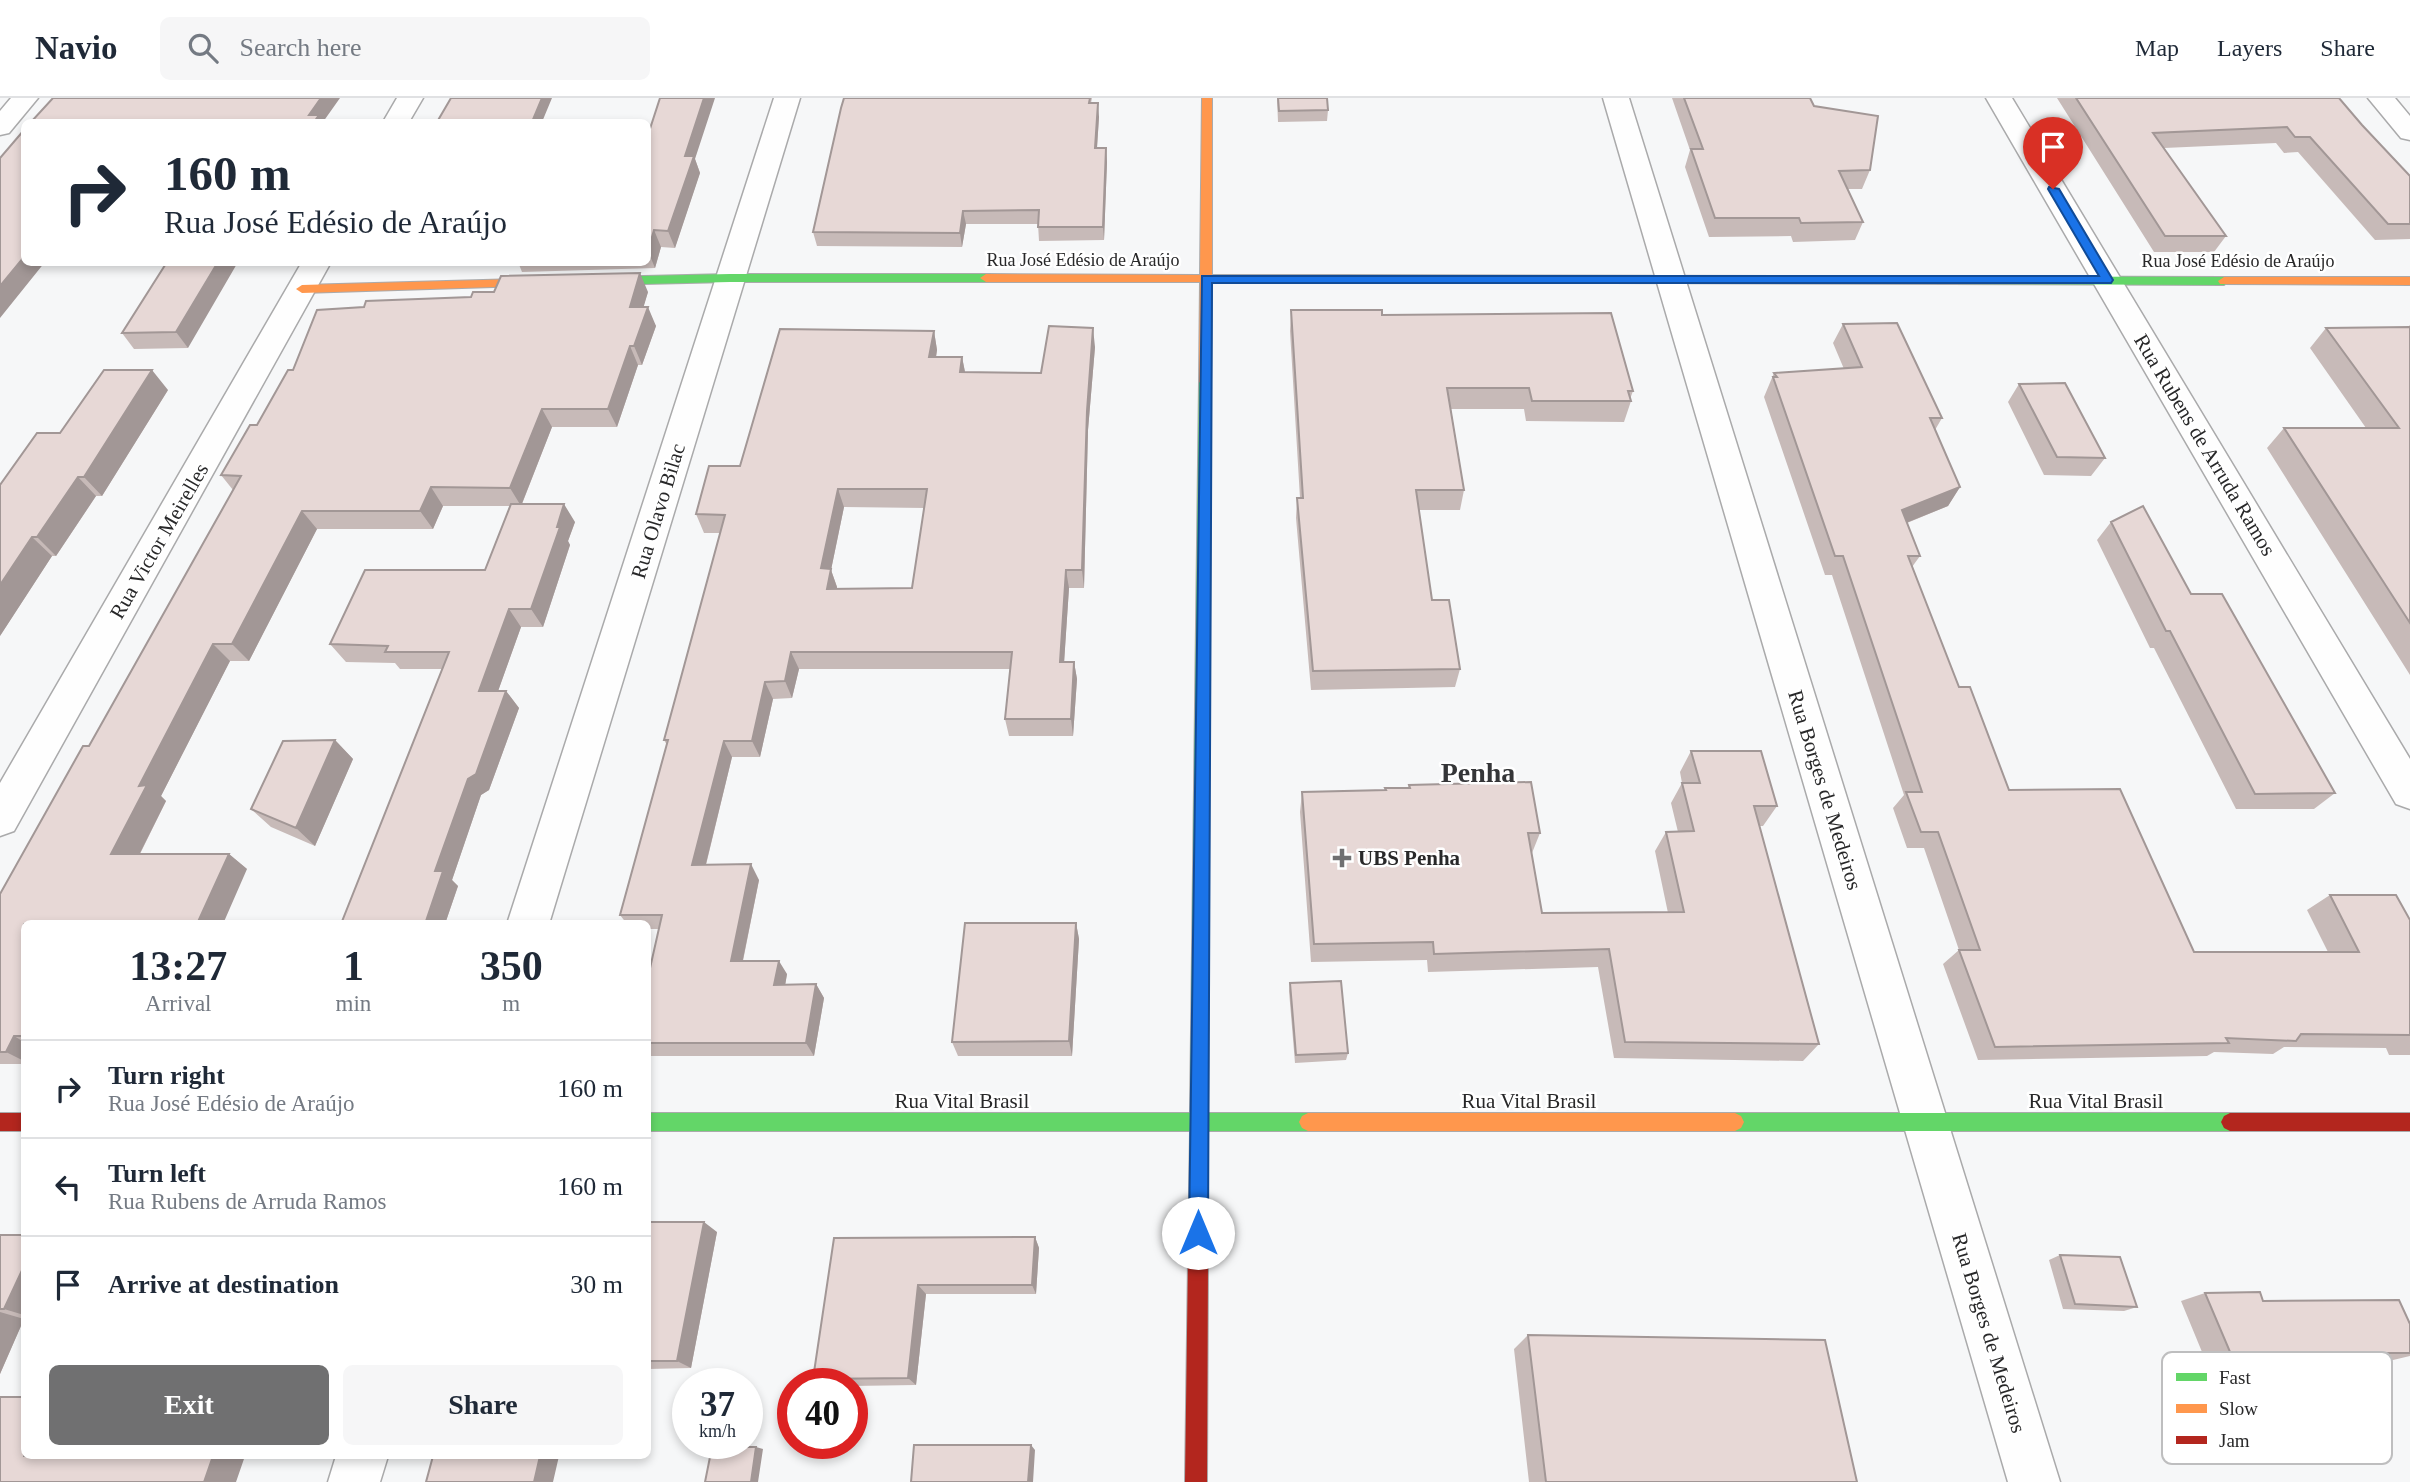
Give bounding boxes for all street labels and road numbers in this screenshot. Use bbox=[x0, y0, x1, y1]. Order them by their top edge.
street label: Rua José Edésio de Araújo bbox=[987, 250, 1179, 270]
street label: Rua José Edésio de Araújo bbox=[2142, 251, 2334, 271]
street label: Rua Rubens de Arruda Ramos bbox=[2129, 330, 2281, 560]
street label: Rua Olavo Bilac bbox=[626, 441, 690, 581]
street label: Rua Victor Meirelles bbox=[105, 459, 213, 623]
street label: Rua Borges de Medeiros bbox=[1783, 687, 1867, 893]
street label: Rua Vital Brasil bbox=[895, 1089, 1030, 1113]
street label: Rua Vital Brasil bbox=[1462, 1089, 1597, 1113]
street label: Rua Vital Brasil bbox=[2029, 1089, 2164, 1113]
street label: Rua Borges de Medeiros bbox=[1947, 1230, 2031, 1436]

